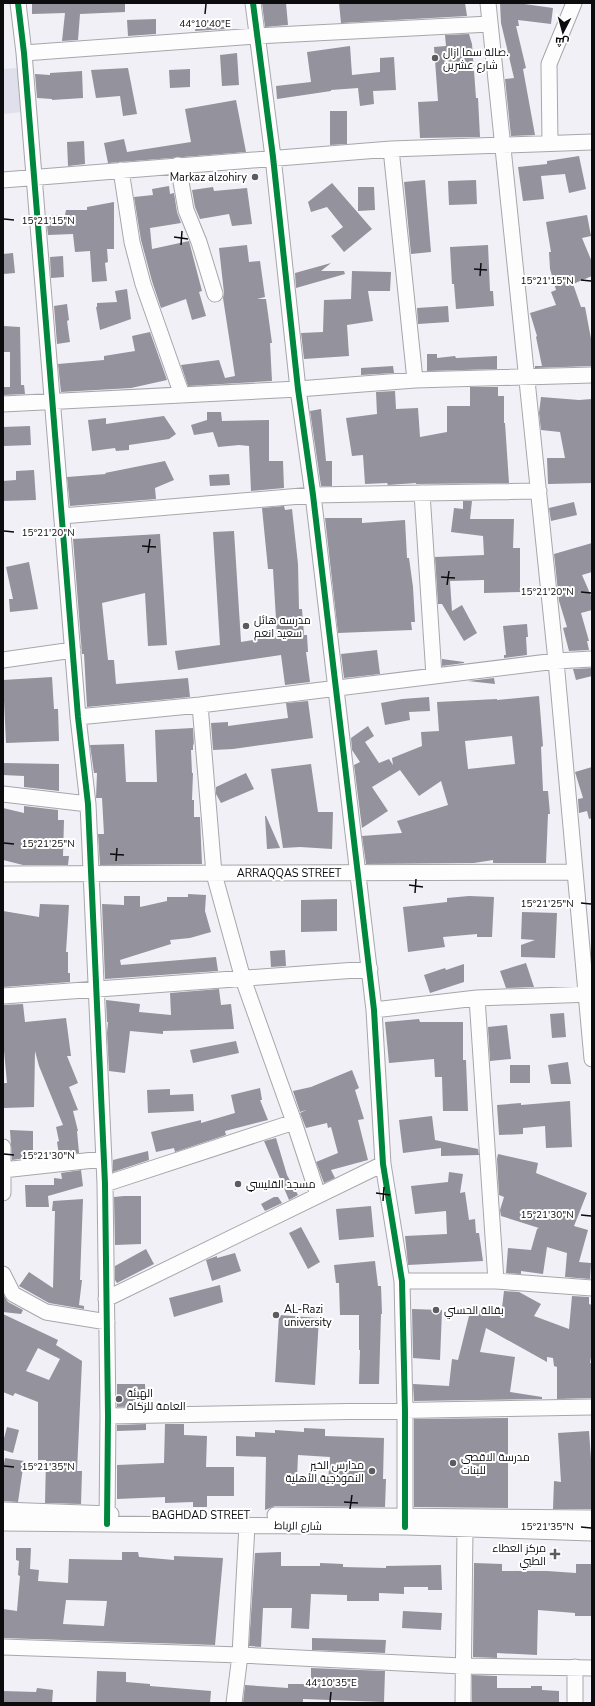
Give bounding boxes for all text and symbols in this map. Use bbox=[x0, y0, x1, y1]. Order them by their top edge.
north arrow bbox=[543, 12, 583, 52]
text: 44°10'40"E bbox=[179, 17, 231, 31]
text: ش bbox=[554, 33, 570, 50]
place label: صالة سما ازال. شارع عشرين bbox=[443, 45, 509, 73]
marker: صالة سما ازال. شارع عشرين bbox=[430, 53, 440, 63]
place label: Markaz alzohiry bbox=[170, 170, 247, 185]
marker: Markaz alzohiry bbox=[250, 172, 260, 182]
text: 15°21'15"N bbox=[21, 214, 75, 228]
text: 15°21'15"N bbox=[520, 274, 574, 288]
text: 15°21'20"N bbox=[21, 526, 75, 540]
text: 15°21'20"N bbox=[520, 585, 574, 599]
place label: مدرسه هائل سعيد انعم bbox=[254, 613, 311, 641]
marker: مدرسه هائل سعيد انعم bbox=[241, 621, 251, 631]
text: 15°21'25"N bbox=[21, 837, 75, 851]
street label: ARRAQQAS STREET bbox=[237, 866, 342, 881]
text: 15°21'25"N bbox=[520, 897, 574, 911]
text: 15°21'30"N bbox=[21, 1149, 75, 1163]
place label: مسجد القليسي bbox=[246, 1177, 316, 1192]
marker: مسجد القليسي bbox=[233, 1179, 243, 1189]
text: 15°21'30"N bbox=[520, 1208, 574, 1222]
place label: AL-Razi university bbox=[284, 1302, 332, 1330]
place label: بقالة الحسني bbox=[444, 1303, 504, 1319]
marker: بقالة الحسني bbox=[431, 1305, 441, 1315]
marker: AL-Razi university bbox=[271, 1310, 281, 1320]
place label: الهيئة العامة للزكاة bbox=[127, 1386, 186, 1414]
marker: الهيئة العامة للزكاة bbox=[114, 1394, 124, 1404]
place label: مدرسة الاقصى للبنات bbox=[461, 1450, 530, 1478]
place label: مدارس الخير النموذجية الأهلية bbox=[285, 1458, 364, 1486]
marker: مدرسة الاقصى للبنات bbox=[448, 1458, 458, 1468]
text: 15°21'35"N bbox=[21, 1460, 75, 1474]
marker: مدارس الخير النموذجية الأهلية bbox=[367, 1466, 377, 1476]
street label: BAGHDAD STREET bbox=[152, 1508, 251, 1523]
street label: شارع الرباط bbox=[274, 1518, 322, 1534]
text: 15°21'35"N bbox=[520, 1520, 574, 1534]
place label: مركز العطاء الطبي bbox=[492, 1541, 546, 1570]
marker: مركز العطاء الطبي bbox=[549, 1548, 561, 1560]
text: 44°10'35"E bbox=[305, 1676, 357, 1690]

